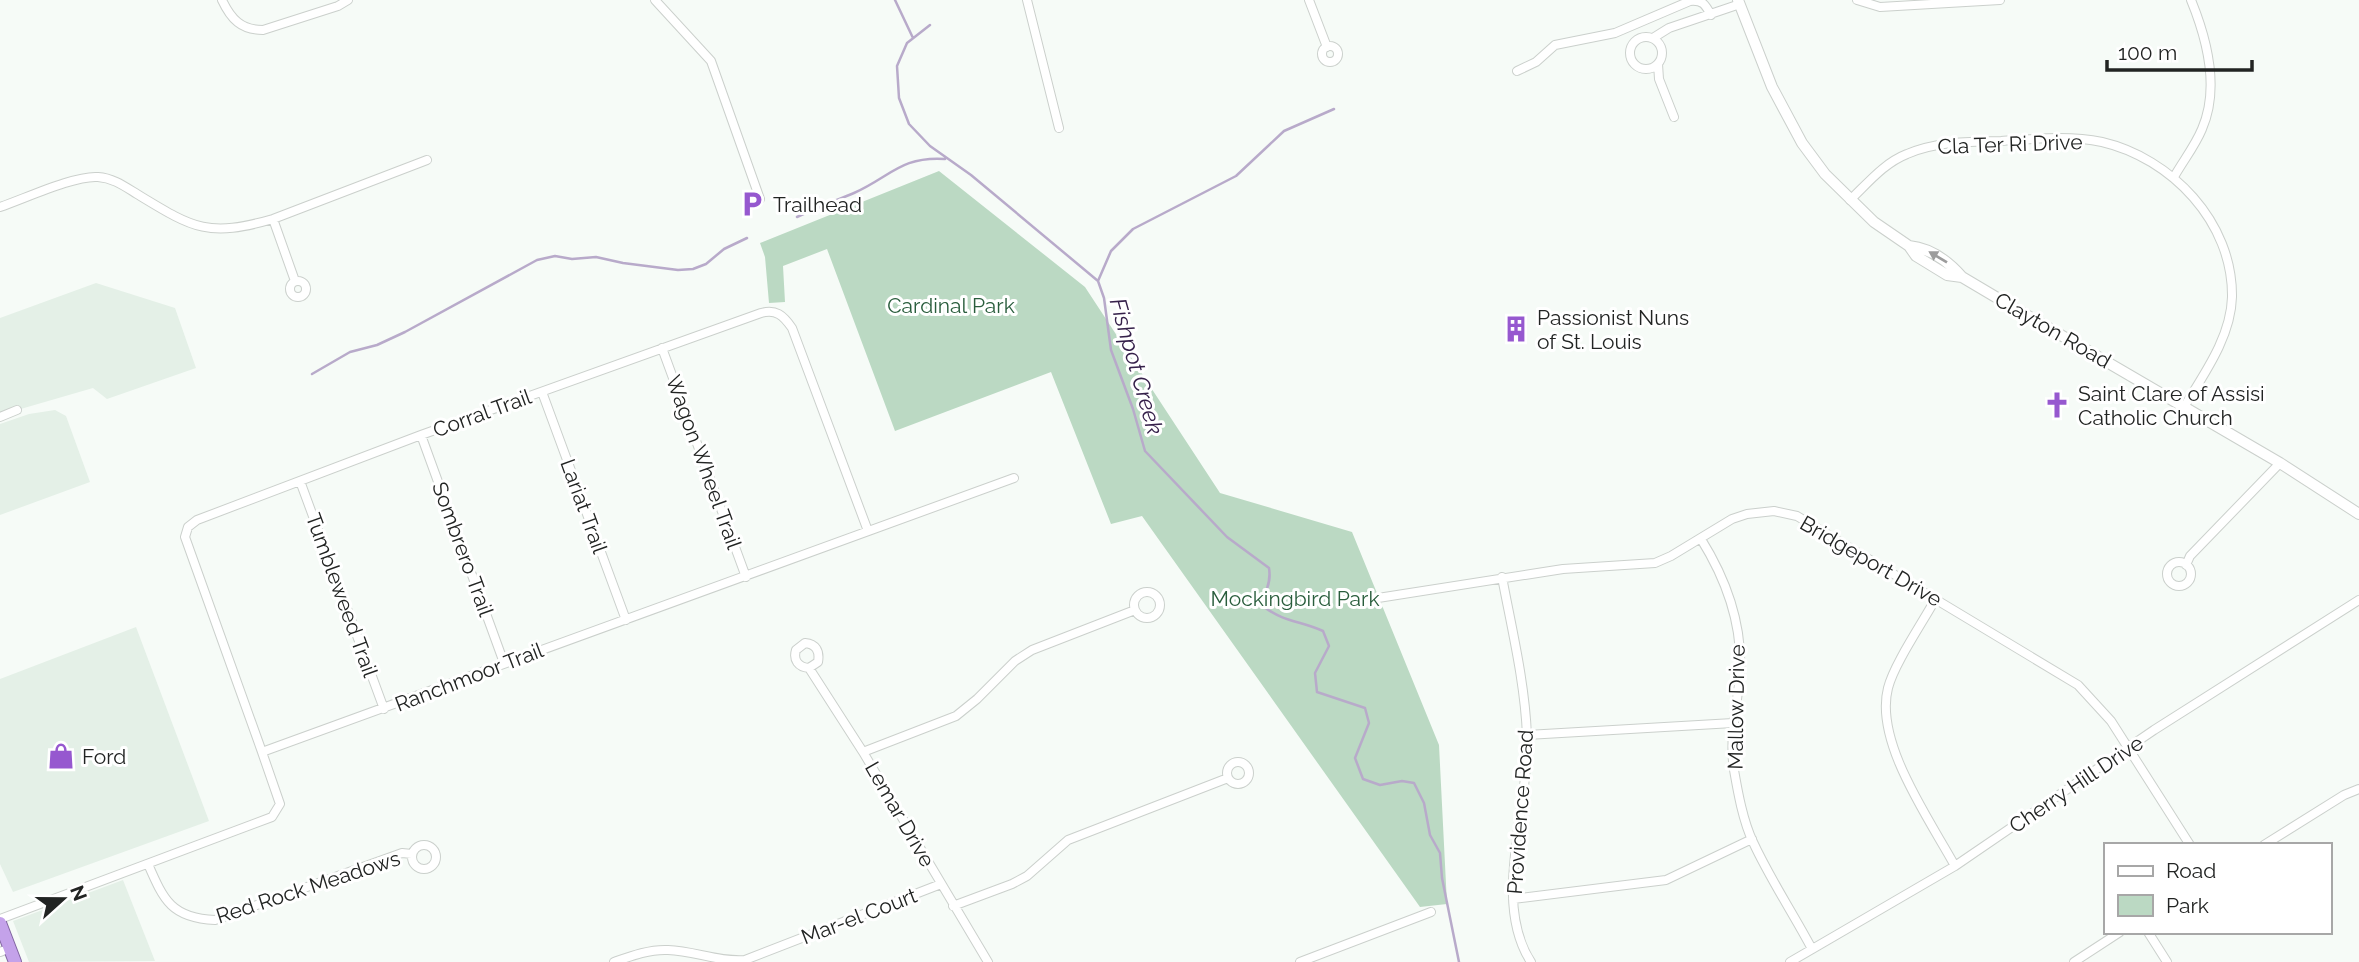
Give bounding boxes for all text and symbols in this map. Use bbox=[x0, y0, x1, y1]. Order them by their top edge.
scale bar bbox=[2107, 28, 2252, 72]
text: 100 m bbox=[2118, 40, 2177, 65]
street label: Cla Ter Ri Drive bbox=[1937, 129, 2083, 159]
parking icon: Trailhead bbox=[737, 189, 767, 219]
place label: Trailhead bbox=[773, 192, 862, 217]
one-way arrow bbox=[1928, 250, 1948, 263]
street label: Clayton Road bbox=[1990, 287, 2116, 373]
park label: Cardinal Park bbox=[887, 293, 1015, 318]
water label: Fishpot Creek bbox=[1105, 295, 1169, 437]
place label: Passionist Nuns of St. Louis bbox=[1537, 305, 1689, 354]
building icon: Passionist Nuns of St. Louis bbox=[1501, 314, 1531, 344]
street label: Wagon Wheel Trail bbox=[661, 372, 747, 553]
place label: Saint Clare of Assisi Catholic Church bbox=[2078, 381, 2265, 430]
street label: Corral Trail bbox=[429, 384, 535, 442]
church icon: Saint Clare of Assisi Catholic Church bbox=[2042, 390, 2072, 420]
street label: Lariat Trail bbox=[555, 455, 613, 557]
street label: Sombrero Trail bbox=[427, 478, 499, 620]
street label: Tumbleweed Trail bbox=[301, 510, 383, 681]
street label: Bridgeport Drive bbox=[1796, 510, 1946, 612]
park label: Mockingbird Park bbox=[1210, 586, 1380, 611]
street label: Ranchmoor Trail bbox=[391, 637, 547, 717]
street label: Mallow Drive bbox=[1722, 644, 1750, 770]
street label: Providence Road bbox=[1502, 729, 1538, 895]
street label: Cherry Hill Drive bbox=[2004, 730, 2148, 838]
shop icon: Ford bbox=[46, 741, 76, 771]
place label: Ford bbox=[82, 744, 126, 769]
street label: Lemar Drive bbox=[860, 757, 940, 871]
legend bbox=[2104, 843, 2331, 934]
street label: Red Rock Meadows bbox=[213, 845, 403, 929]
text: Road bbox=[2166, 858, 2216, 883]
north arrow bbox=[28, 864, 98, 934]
text: N bbox=[66, 882, 92, 904]
street label: Mar-el Court bbox=[798, 883, 920, 949]
text: Park bbox=[2166, 893, 2209, 918]

